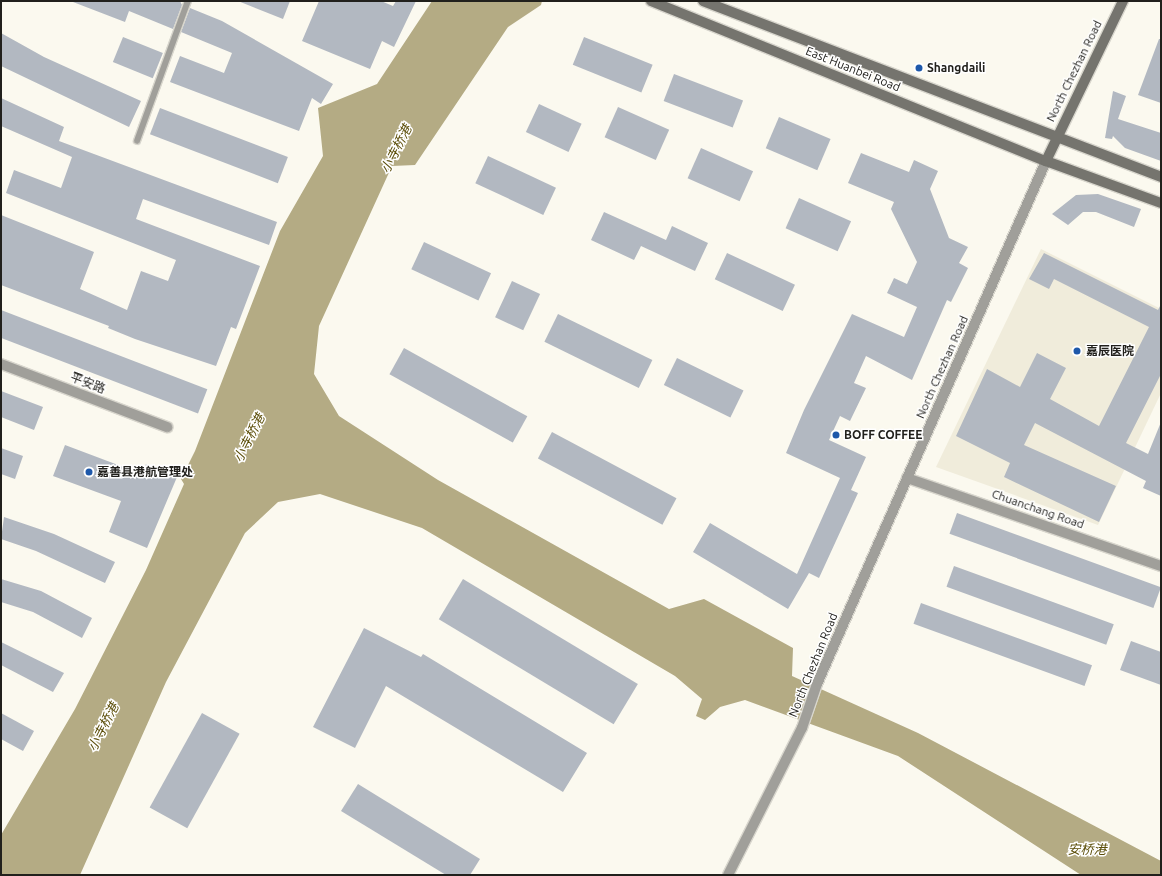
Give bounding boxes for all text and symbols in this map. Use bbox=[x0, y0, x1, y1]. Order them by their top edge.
street label: North Chezhan Road bbox=[1043, 18, 1105, 124]
street label: East Huanbei Road bbox=[804, 43, 902, 95]
place label: Shangdaili bbox=[927, 61, 985, 75]
marker: Shangdaili bbox=[914, 63, 924, 73]
water label: 小寺桥港 bbox=[377, 122, 415, 176]
street label: North Chezhan Road bbox=[913, 313, 971, 421]
place label: 嘉辰医院 bbox=[1086, 344, 1134, 358]
marker: 嘉辰医院 bbox=[1071, 345, 1083, 357]
street label: 平安路 bbox=[69, 370, 107, 396]
water label: 小寺桥港 bbox=[230, 411, 268, 465]
place label: BOFF COFFEE bbox=[844, 428, 922, 442]
marker: BOFF COFFEE bbox=[831, 430, 841, 440]
place label: 嘉善县港航管理处 bbox=[97, 465, 193, 479]
marker: 嘉善县港航管理处 bbox=[84, 467, 94, 477]
street label: Chuanchang Road bbox=[990, 486, 1086, 532]
street label: North Chezhan Road bbox=[786, 611, 840, 719]
water label: 小寺桥港 bbox=[84, 700, 122, 754]
water label: 安桥港 bbox=[1068, 841, 1106, 857]

